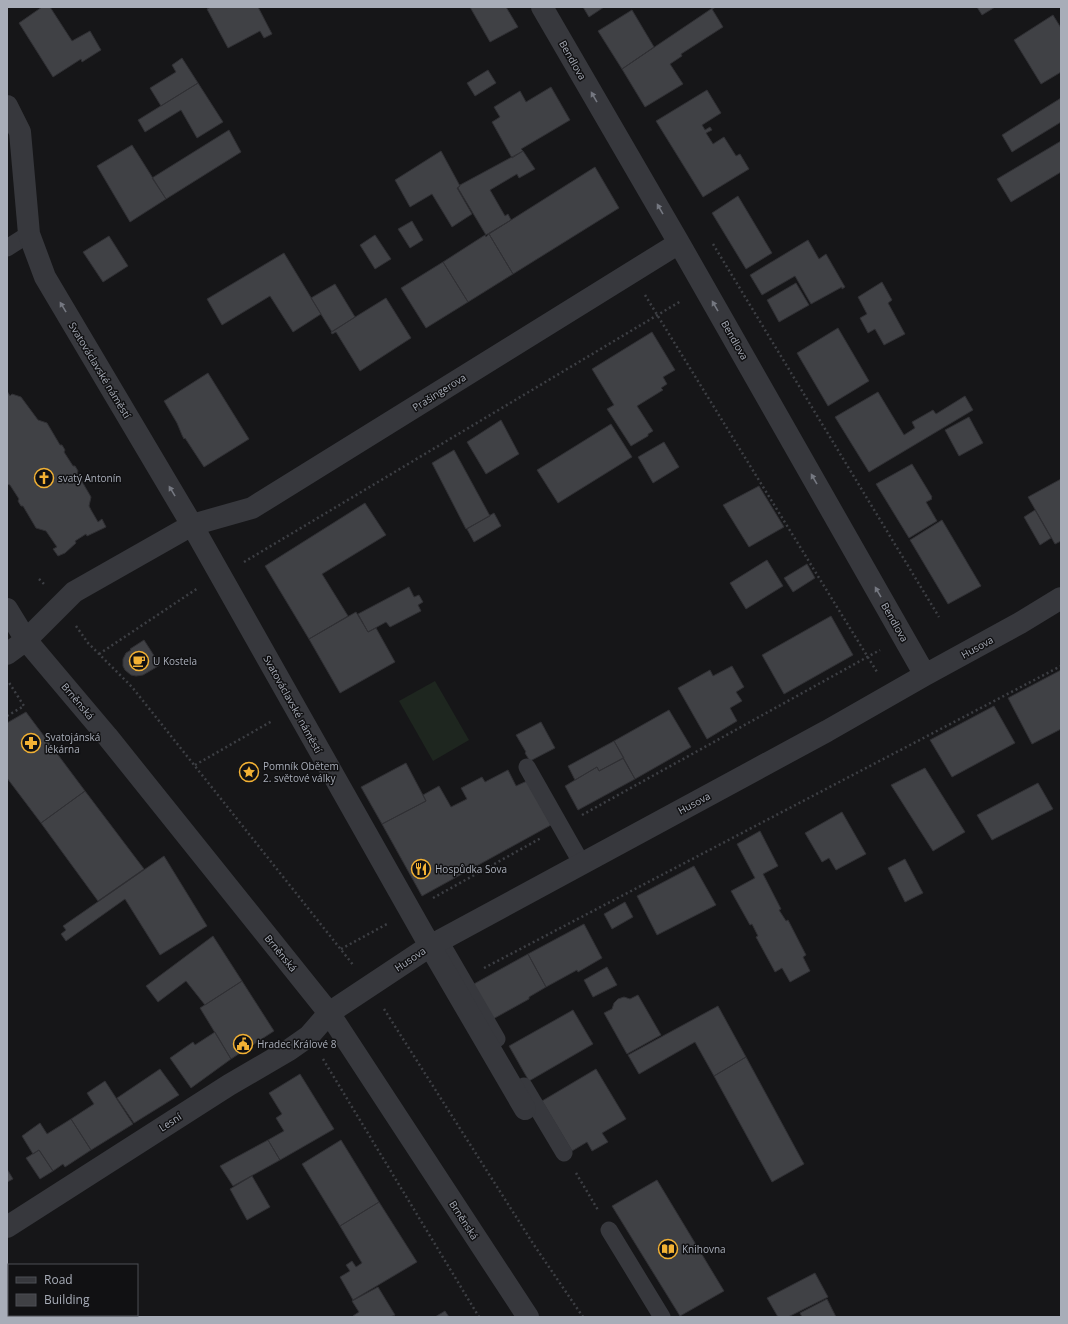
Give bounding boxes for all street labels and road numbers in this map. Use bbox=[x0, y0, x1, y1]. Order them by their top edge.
street label: Bendlova bbox=[556, 38, 590, 82]
street label: Bendlova bbox=[718, 318, 752, 362]
street label: Svatováclavské náměstí bbox=[66, 319, 134, 421]
street label: Prašingerova bbox=[410, 370, 468, 414]
street label: Bendlova bbox=[878, 600, 912, 644]
street label: Husova bbox=[958, 632, 996, 662]
street label: Svatováclavské náměstí bbox=[260, 653, 326, 756]
street label: Brněnská bbox=[58, 680, 98, 722]
street label: Husova bbox=[675, 789, 713, 817]
street label: Brněnská bbox=[262, 931, 300, 975]
street label: Husova bbox=[392, 943, 428, 975]
street label: Lesní bbox=[156, 1109, 184, 1134]
street label: Brněnská bbox=[446, 1198, 482, 1242]

